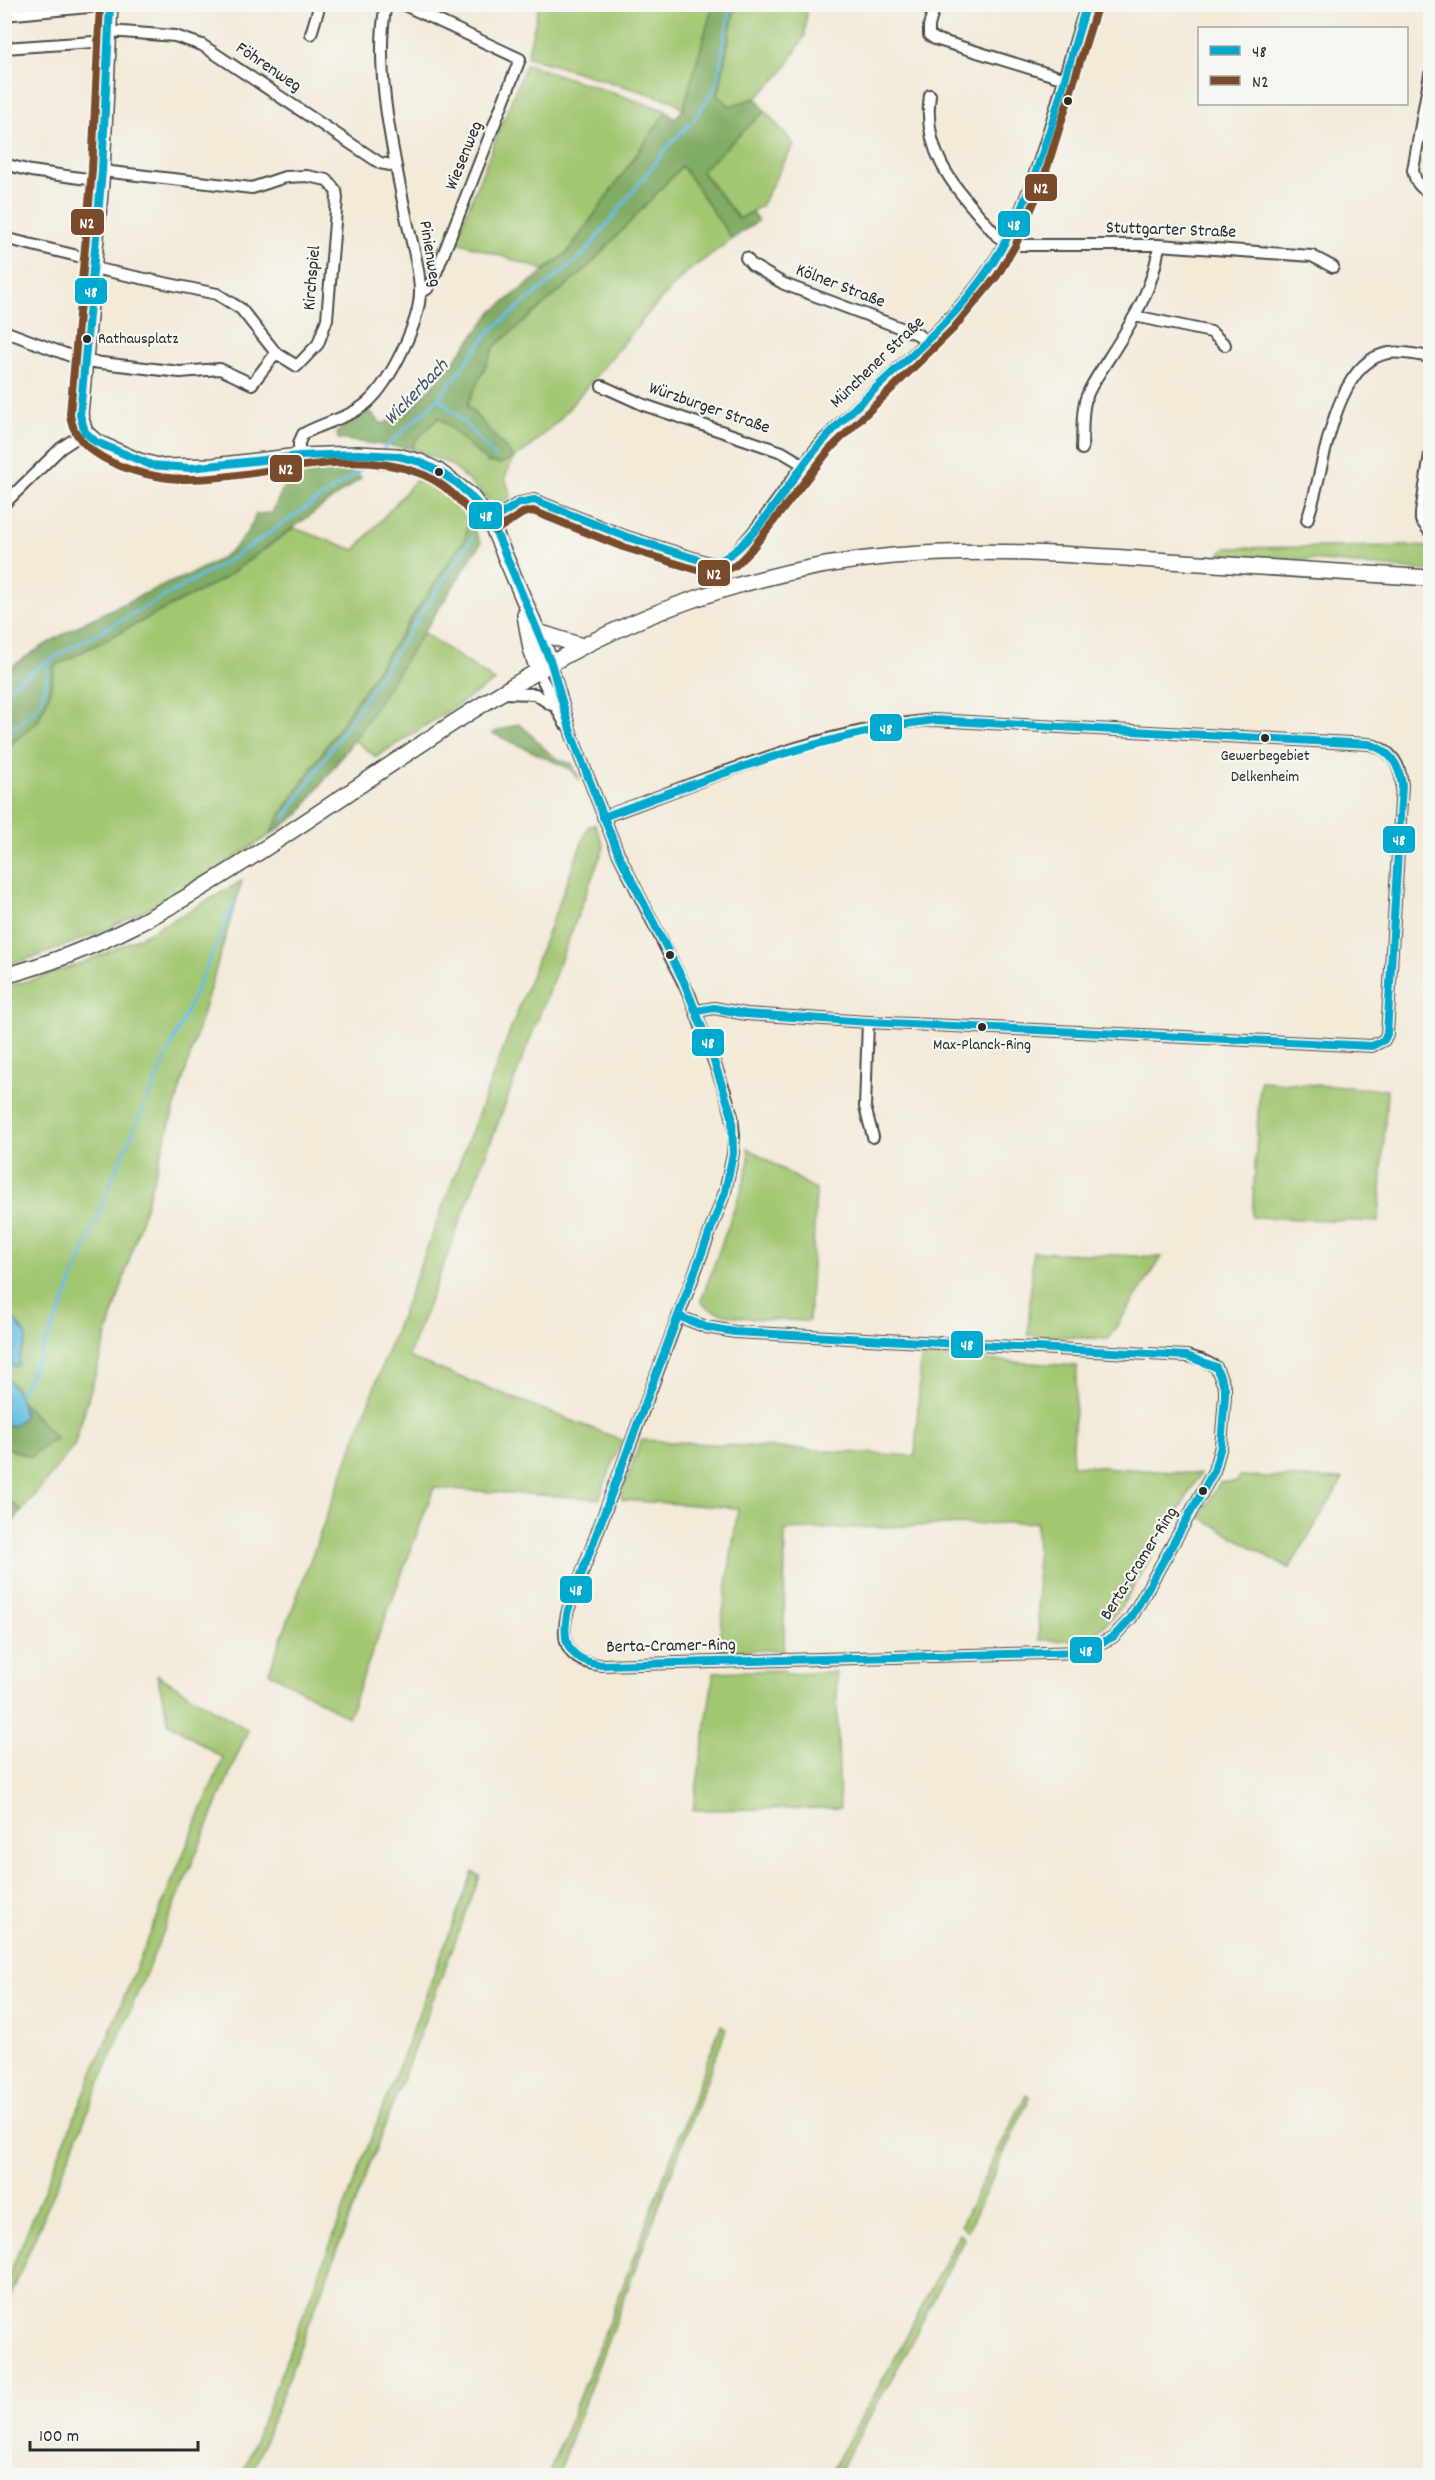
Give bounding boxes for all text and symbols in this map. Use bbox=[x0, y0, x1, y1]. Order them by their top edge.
legend bbox=[1198, 27, 1408, 105]
street label: Föhrenweg bbox=[230, 37, 306, 99]
text: 48 bbox=[1252, 41, 1267, 66]
text: N2 bbox=[1252, 71, 1269, 96]
unlabelled marker bbox=[1062, 95, 1074, 107]
street label: Wiesenweg bbox=[440, 117, 490, 194]
line badge: N2 bbox=[1024, 173, 1058, 202]
text: N2 bbox=[1034, 178, 1048, 201]
line badge: N2 bbox=[70, 208, 105, 236]
line badge: 48 bbox=[997, 210, 1031, 238]
text: N2 bbox=[80, 213, 94, 236]
text: 48 bbox=[1007, 215, 1021, 238]
street label: Stuttgarter Straße bbox=[1106, 216, 1237, 246]
street label: Pinienweg bbox=[411, 219, 447, 289]
street label: Kirchspiel bbox=[298, 244, 328, 312]
street label: Kölner Straße bbox=[792, 259, 888, 316]
line badge: 48 bbox=[74, 277, 108, 305]
text: 48 bbox=[84, 282, 98, 305]
street label: Münchener Straße bbox=[825, 311, 931, 415]
place label: Rathausplatz bbox=[98, 328, 178, 351]
marker: Rathausplatz bbox=[81, 333, 93, 345]
water label: Wickerbach bbox=[378, 353, 456, 433]
street label: Würzburger Straße bbox=[645, 377, 773, 441]
line badge: N2 bbox=[269, 454, 303, 483]
text: N2 bbox=[279, 459, 293, 482]
unlabelled marker bbox=[433, 466, 445, 478]
line badge: 48 bbox=[468, 501, 503, 530]
text: 48 bbox=[479, 506, 493, 529]
line badge: N2 bbox=[697, 559, 731, 587]
text: N2 bbox=[707, 564, 721, 587]
line badge: 48 bbox=[869, 713, 903, 742]
text: 48 bbox=[879, 719, 893, 742]
marker: Gewerbegebiet Delkenheim bbox=[1259, 732, 1271, 744]
place label: Gewerbegebiet Delkenheim bbox=[1220, 745, 1310, 789]
line badge: 48 bbox=[1382, 825, 1416, 854]
text: 48 bbox=[1392, 830, 1406, 853]
unlabelled marker bbox=[664, 949, 676, 961]
marker: Max-Planck-Ring bbox=[976, 1021, 988, 1033]
line badge: 48 bbox=[691, 1028, 725, 1057]
text: 48 bbox=[701, 1033, 715, 1056]
place label: Max-Planck-Ring bbox=[933, 1034, 1031, 1057]
line badge: 48 bbox=[950, 1330, 984, 1359]
text: 48 bbox=[960, 1335, 974, 1358]
unlabelled marker bbox=[1197, 1485, 1209, 1497]
street label: Berta-Cramer-Ring bbox=[1095, 1502, 1185, 1626]
line badge: 48 bbox=[559, 1575, 593, 1604]
text: 48 bbox=[569, 1580, 583, 1603]
street label: Berta-Cramer-Ring bbox=[606, 1633, 736, 1661]
line badge: 48 bbox=[1069, 1636, 1103, 1664]
text: 48 bbox=[1079, 1641, 1093, 1664]
scale bar bbox=[30, 2414, 198, 2452]
text: 100 m bbox=[39, 2425, 79, 2450]

